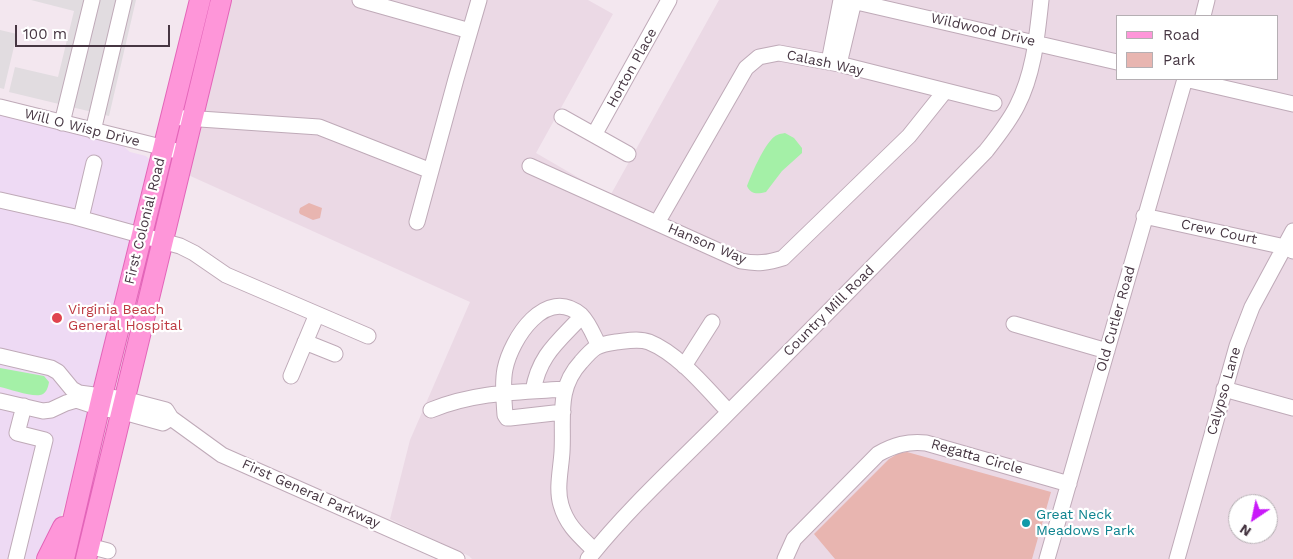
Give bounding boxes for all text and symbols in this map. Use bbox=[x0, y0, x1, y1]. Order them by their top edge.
street label: Wildwood Drive bbox=[929, 10, 1037, 50]
scale bar bbox=[18, 15, 172, 47]
legend bbox=[1116, 15, 1278, 80]
text: 100 m bbox=[23, 25, 67, 43]
street label: Horton Place bbox=[603, 25, 661, 111]
text: Road bbox=[1163, 26, 1200, 44]
street label: Calash Way bbox=[785, 47, 865, 79]
text: Park bbox=[1163, 51, 1195, 69]
street label: Will O Wisp Drive bbox=[22, 105, 142, 151]
street label: First Colonial Road bbox=[121, 156, 169, 286]
street label: Crew Court bbox=[1179, 216, 1259, 248]
street label: Hanson Way bbox=[665, 220, 749, 268]
street label: Country Mill Road bbox=[780, 262, 878, 360]
street label: Old Cutler Road bbox=[1093, 264, 1139, 374]
place label: Virginia Beach General Hospital bbox=[68, 302, 182, 334]
marker: Virginia Beach General Hospital bbox=[50, 311, 64, 325]
street label: Calypso Lane bbox=[1203, 345, 1245, 437]
street label: Regatta Circle bbox=[929, 436, 1025, 478]
street label: First General Parkway bbox=[239, 456, 383, 532]
north arrow bbox=[1228, 494, 1278, 544]
place label: Great Neck Meadows Park bbox=[1036, 507, 1135, 540]
marker: Great Neck Meadows Park bbox=[1020, 517, 1032, 529]
text: N bbox=[1236, 521, 1254, 540]

